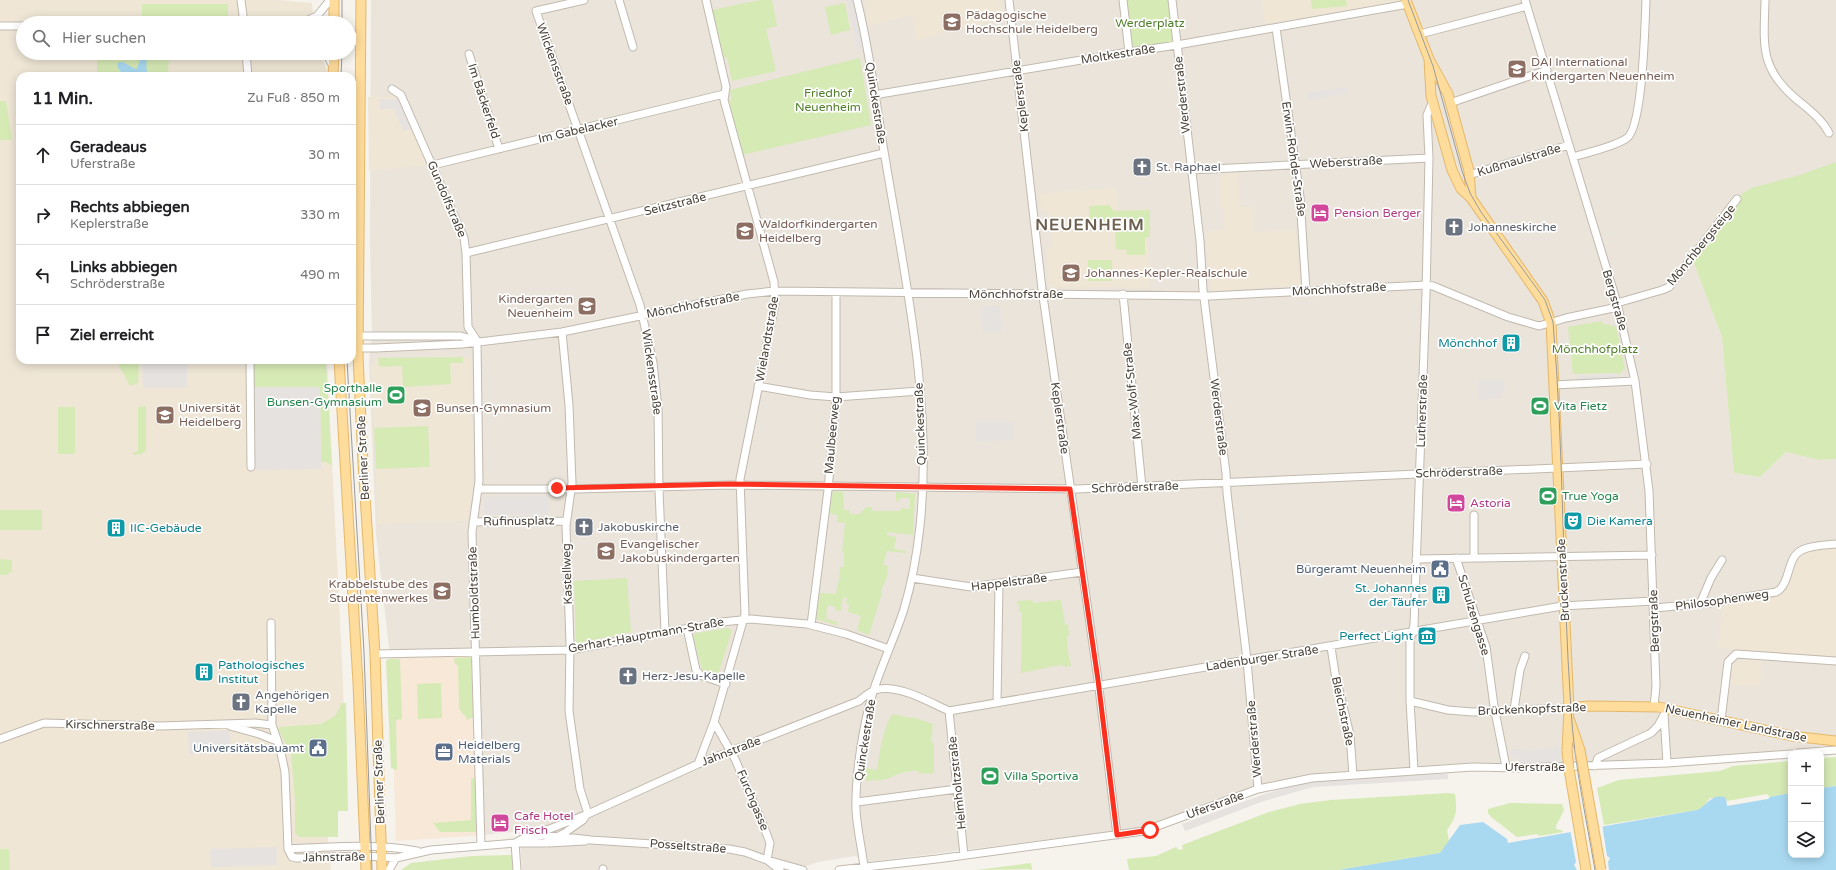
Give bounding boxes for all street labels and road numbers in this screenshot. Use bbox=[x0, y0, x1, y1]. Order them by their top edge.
street label: Wilckensstraße bbox=[534, 21, 576, 107]
street label: Moltkestraße bbox=[1080, 41, 1156, 67]
street label: Werderstraße bbox=[1171, 56, 1193, 134]
street label: Keplerstraße bbox=[1009, 59, 1031, 133]
street label: Quinckestraße bbox=[863, 61, 889, 145]
street label: Im Bäckerfeld bbox=[465, 62, 503, 140]
street label: Erwin-Rohde-Straße bbox=[1279, 100, 1309, 218]
street label: Im Gabelacker bbox=[537, 114, 620, 146]
street label: Kußmaulstraße bbox=[1476, 141, 1563, 179]
street label: Weberstraße bbox=[1309, 153, 1383, 171]
street label: Gundolfstraße bbox=[425, 159, 470, 240]
street label: Seitzstraße bbox=[643, 189, 708, 218]
street label: Mönchbergsteige bbox=[1664, 201, 1738, 288]
street label: Bergstraße bbox=[1600, 268, 1630, 332]
street label: Mönchhofstraße bbox=[1291, 280, 1387, 298]
street label: Mönchhofstraße bbox=[969, 287, 1063, 301]
street label: Mönchhofstraße bbox=[645, 289, 741, 321]
street label: Wielandtstraße bbox=[753, 295, 781, 383]
street label: Wilckensstraße bbox=[639, 328, 665, 416]
street label: Max-Wolf-Straße bbox=[1120, 342, 1144, 440]
street label: Lutherstraße bbox=[1414, 374, 1430, 448]
street label: Werderstraße bbox=[1207, 378, 1231, 457]
street label: Keplerstraße bbox=[1048, 381, 1072, 455]
street label: Quinckestraße bbox=[912, 382, 928, 466]
street label: Maulbeerweg bbox=[822, 395, 842, 475]
street label: Berliner Straße bbox=[354, 415, 372, 501]
street label: Schröderstraße bbox=[1415, 463, 1503, 481]
street label: Schröderstraße bbox=[1091, 478, 1179, 496]
street label: Rufinusplatz bbox=[483, 513, 555, 529]
street label: Brückenstraße bbox=[1554, 538, 1572, 622]
street label: Kastellweg bbox=[559, 543, 575, 605]
street label: Humboldtstraße bbox=[465, 546, 483, 640]
street label: Happelstraße bbox=[970, 570, 1048, 594]
street label: Schulzengasse bbox=[1455, 573, 1493, 657]
street label: Philosophenweg bbox=[1674, 587, 1770, 613]
street label: Bergstraße bbox=[1646, 589, 1662, 653]
street label: Gerhart-Hauptmann-Straße bbox=[567, 614, 725, 656]
street label: Ladenburger Straße bbox=[1205, 642, 1320, 674]
street label: Bleichstraße bbox=[1329, 675, 1357, 747]
street label: Quinckestraße bbox=[852, 698, 878, 782]
street label: Werderstraße bbox=[1244, 700, 1264, 778]
street label: Brückenkopfstraße bbox=[1477, 700, 1587, 718]
street label: Neuenheimer Landstraße bbox=[1664, 701, 1808, 745]
street label: Kirschnerstraße bbox=[65, 717, 155, 733]
street label: Jahnstraße bbox=[699, 733, 763, 769]
street label: Helmholtzstraße bbox=[945, 736, 969, 830]
street label: Berliner Straße bbox=[371, 739, 387, 825]
street label: Uferstraße bbox=[1505, 760, 1565, 774]
street label: Furchgasse bbox=[734, 767, 772, 833]
street label: Uferstraße bbox=[1184, 788, 1246, 822]
street label: Posseltstraße bbox=[649, 836, 727, 856]
street label: Jahnstraße bbox=[303, 849, 366, 865]

